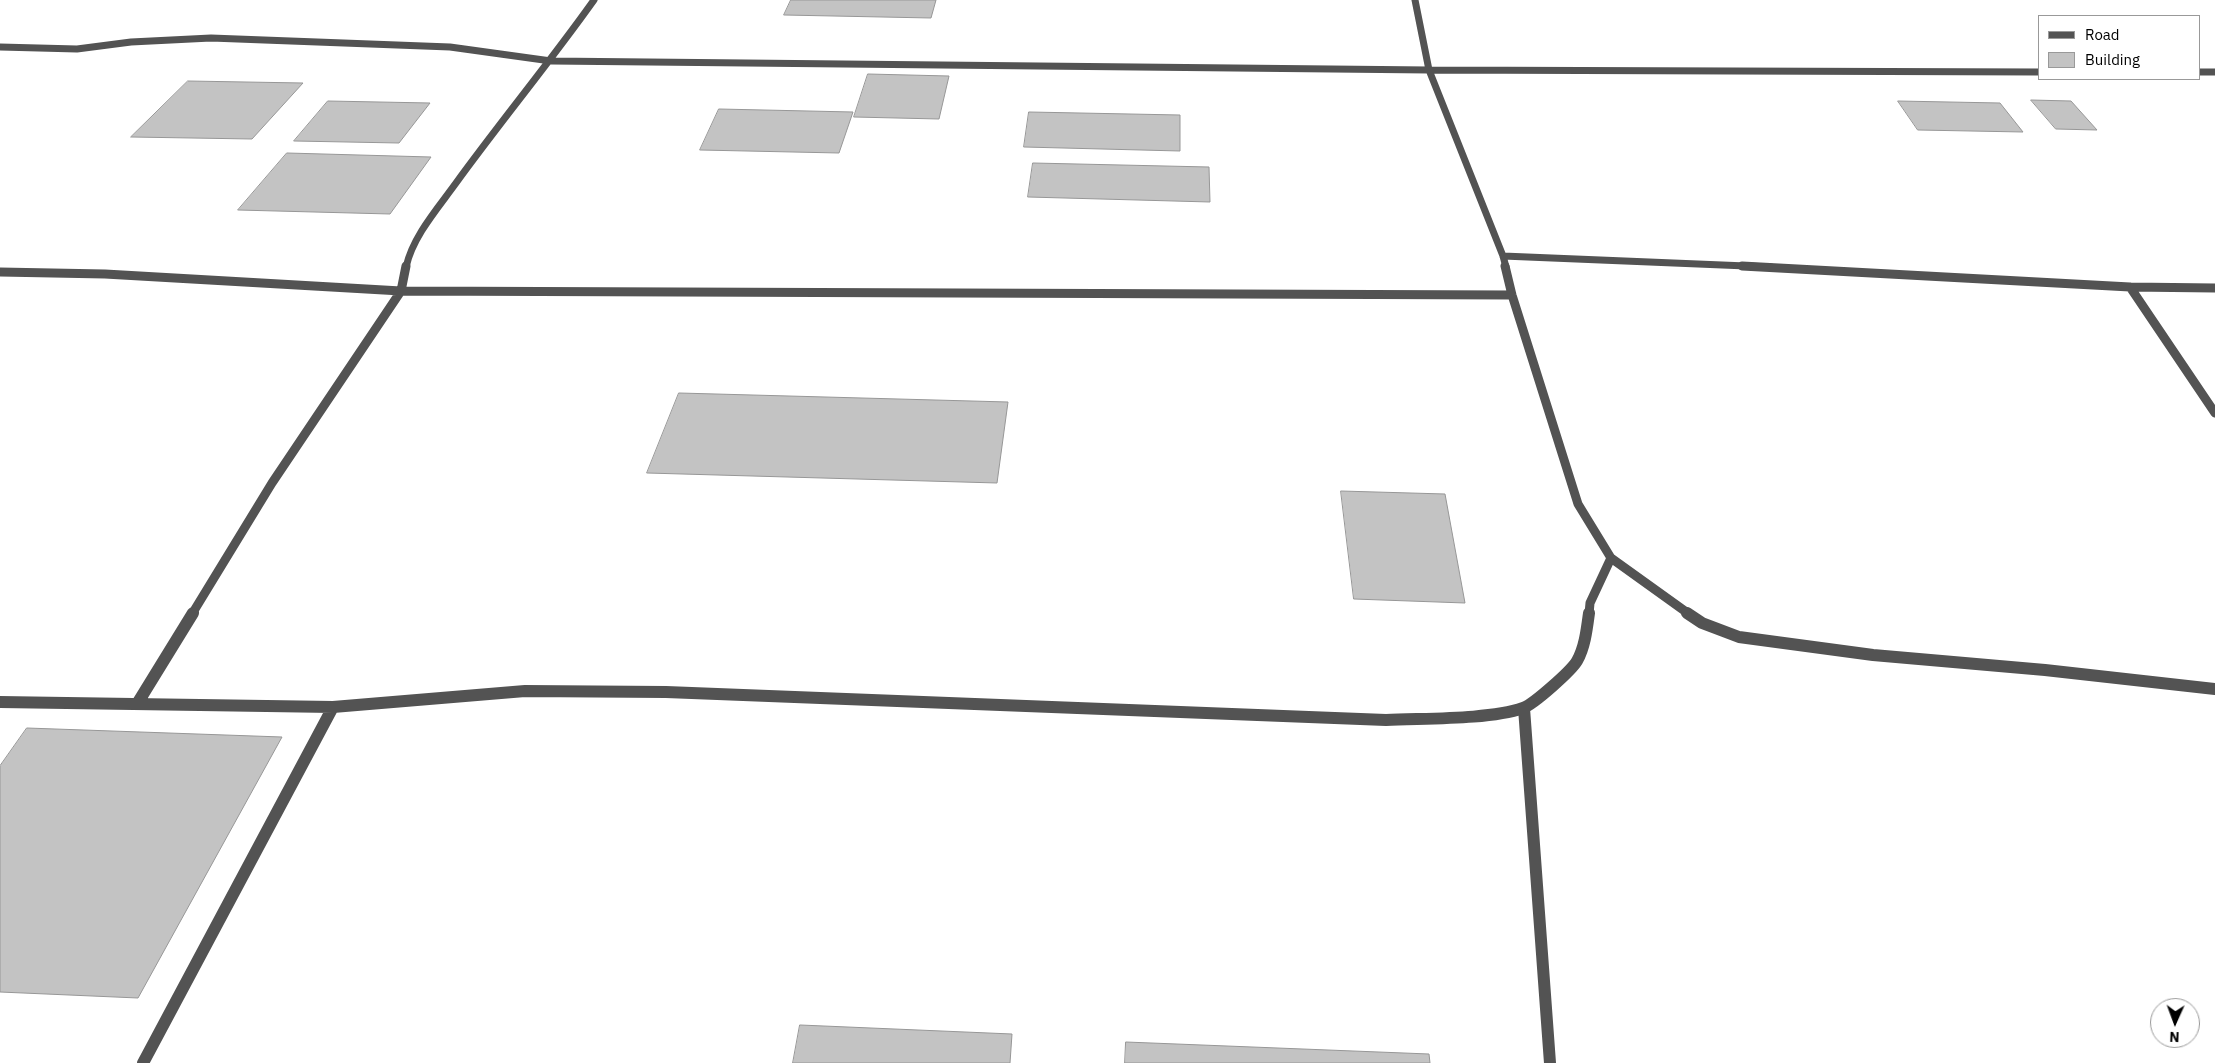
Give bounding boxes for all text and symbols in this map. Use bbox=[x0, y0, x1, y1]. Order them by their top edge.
legend bbox=[2038, 15, 2200, 80]
text: Road bbox=[2085, 25, 2120, 44]
text: Building bbox=[2085, 50, 2140, 69]
north arrow bbox=[2150, 998, 2200, 1048]
text: N bbox=[2169, 1028, 2180, 1046]

